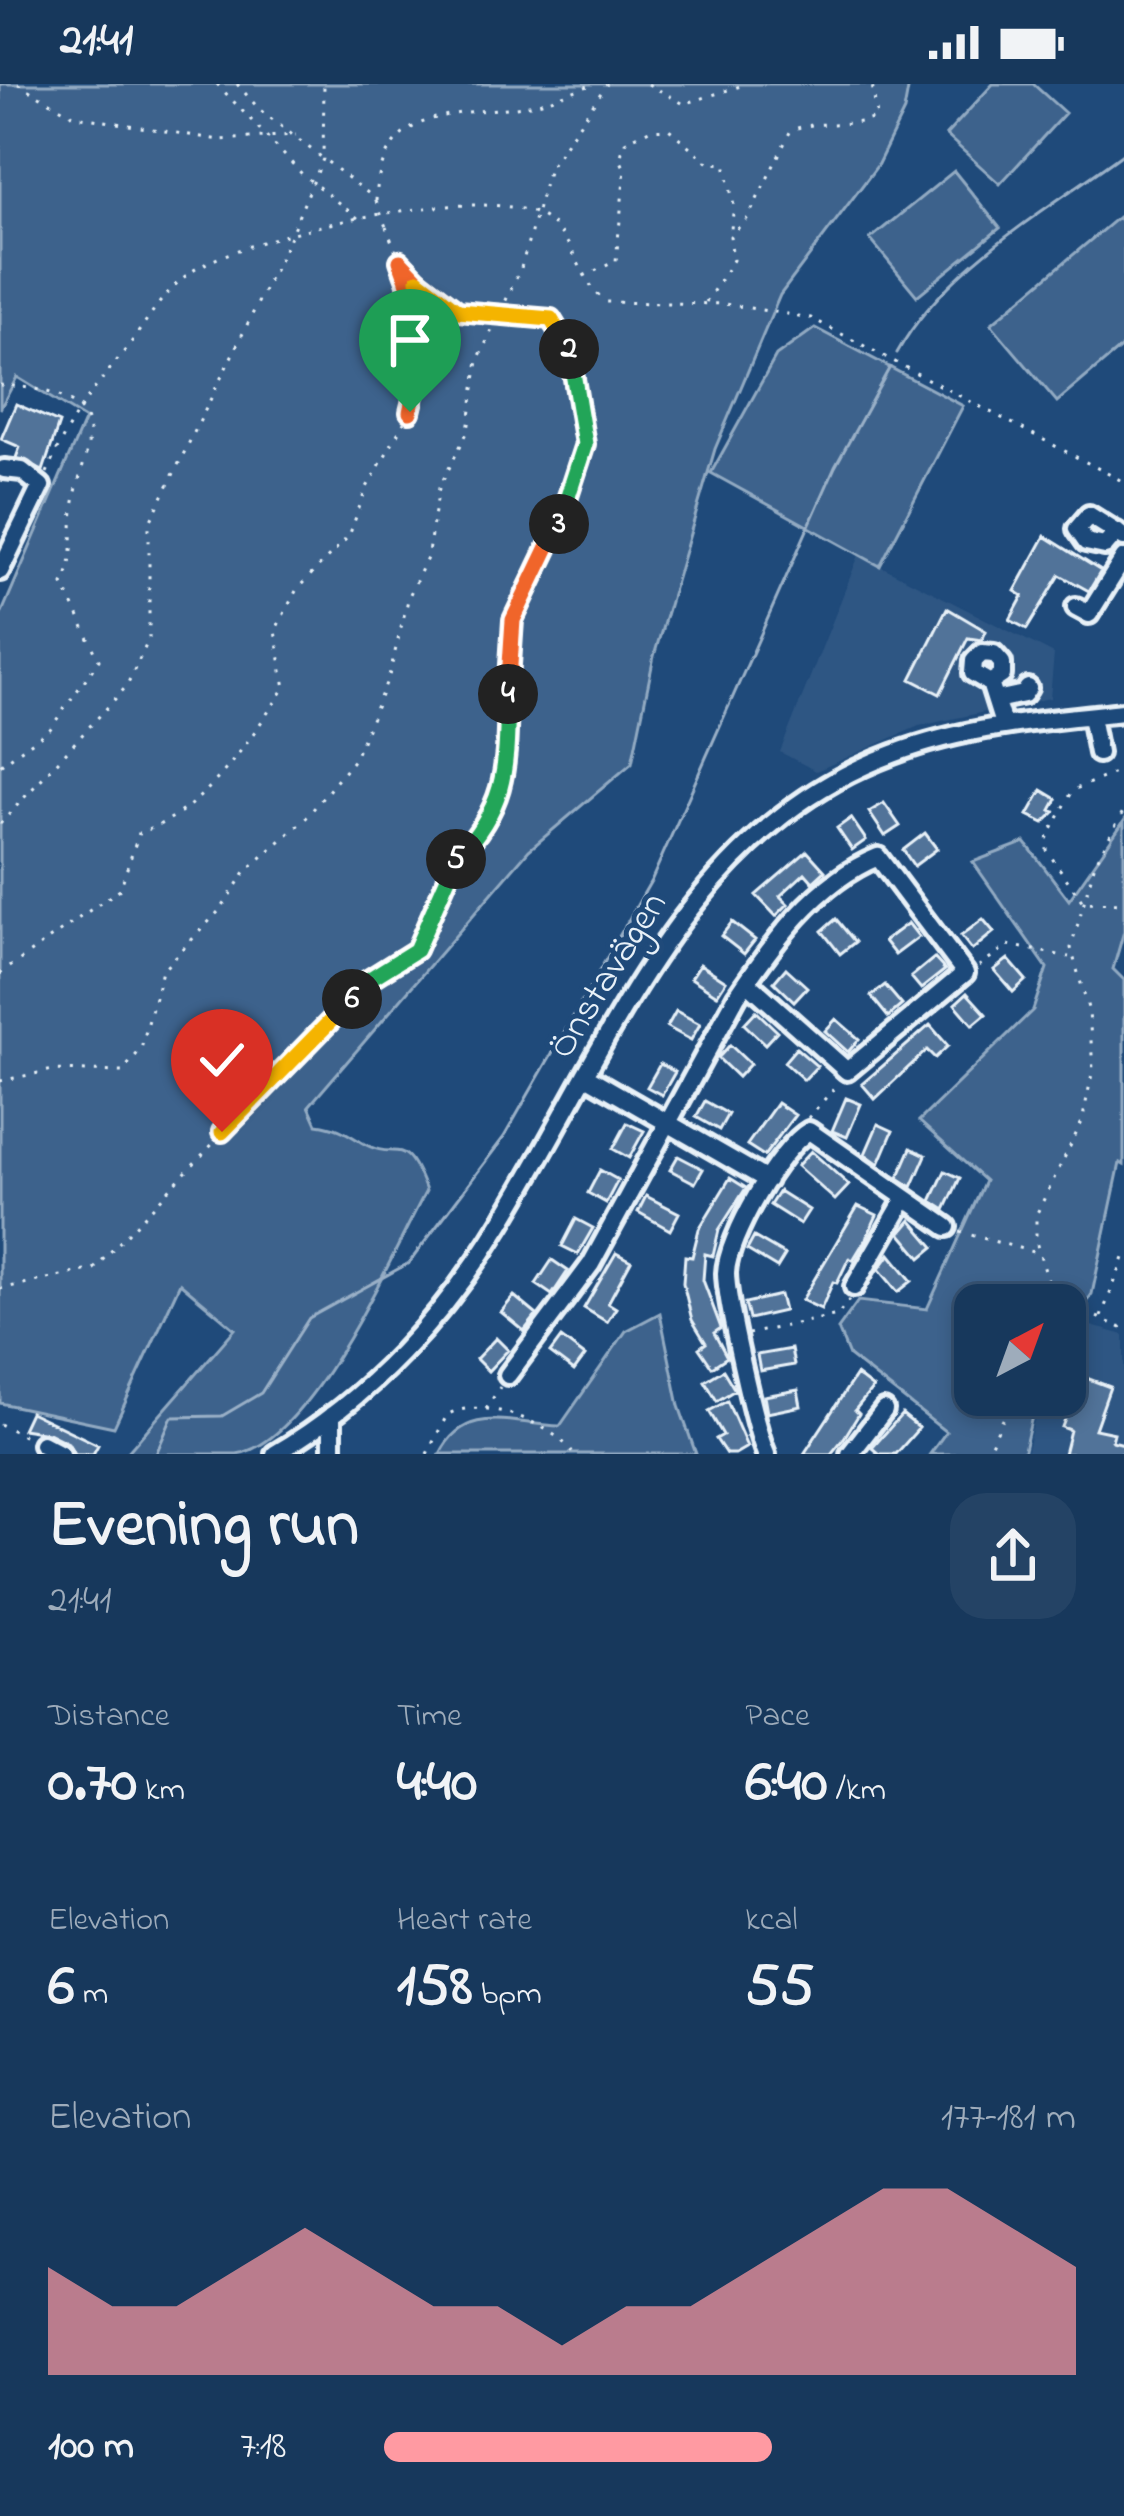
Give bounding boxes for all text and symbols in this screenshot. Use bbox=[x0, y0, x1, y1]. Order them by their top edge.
text: 21:41 bbox=[60, 9, 133, 75]
pin bbox=[359, 289, 461, 412]
icon: arrive bbox=[377, 307, 443, 373]
pin: 2 bbox=[539, 319, 599, 379]
text: 2 bbox=[561, 325, 577, 373]
pin: 3 bbox=[529, 494, 589, 554]
text: 3 bbox=[552, 500, 566, 548]
pin: 4 bbox=[478, 664, 538, 724]
text: 4 bbox=[501, 670, 515, 718]
pin: 5 bbox=[426, 829, 486, 889]
text: 5 bbox=[447, 835, 465, 883]
street label: Önstavägen bbox=[535, 881, 683, 1071]
pin: 6 bbox=[322, 969, 382, 1029]
text: 6 bbox=[345, 975, 359, 1023]
pin bbox=[171, 1009, 273, 1132]
icon: check bbox=[189, 1027, 255, 1093]
north arrow bbox=[954, 1284, 1086, 1416]
map controls bbox=[954, 1284, 1086, 1416]
text: Evening run bbox=[48, 1480, 359, 1576]
button: share bbox=[950, 1493, 1076, 1619]
text: 21:41 bbox=[48, 1573, 112, 1630]
text: Distance bbox=[48, 1693, 170, 1741]
text: Time bbox=[397, 1693, 462, 1741]
text: Pace bbox=[745, 1693, 810, 1741]
text: 0.70 bbox=[48, 1741, 137, 1828]
text: 4:40 bbox=[397, 1741, 477, 1828]
text: 6:40 bbox=[745, 1741, 827, 1828]
text: km bbox=[137, 1767, 185, 1815]
text: /km bbox=[827, 1767, 886, 1815]
text: Elevation bbox=[48, 1897, 169, 1945]
text: Heart rate bbox=[397, 1897, 532, 1945]
text: kcal bbox=[745, 1897, 798, 1945]
text: 6 bbox=[48, 1945, 74, 2032]
text: 158 bbox=[397, 1945, 473, 2032]
text: 55 bbox=[745, 1945, 814, 2032]
text: m bbox=[74, 1971, 108, 2019]
text: bpm bbox=[473, 1971, 542, 2019]
text: Elevation bbox=[48, 2090, 191, 2147]
text: 177–181 m bbox=[941, 2090, 1076, 2147]
text: 100 m bbox=[48, 2419, 134, 2476]
text: 7:18 bbox=[240, 2419, 286, 2476]

